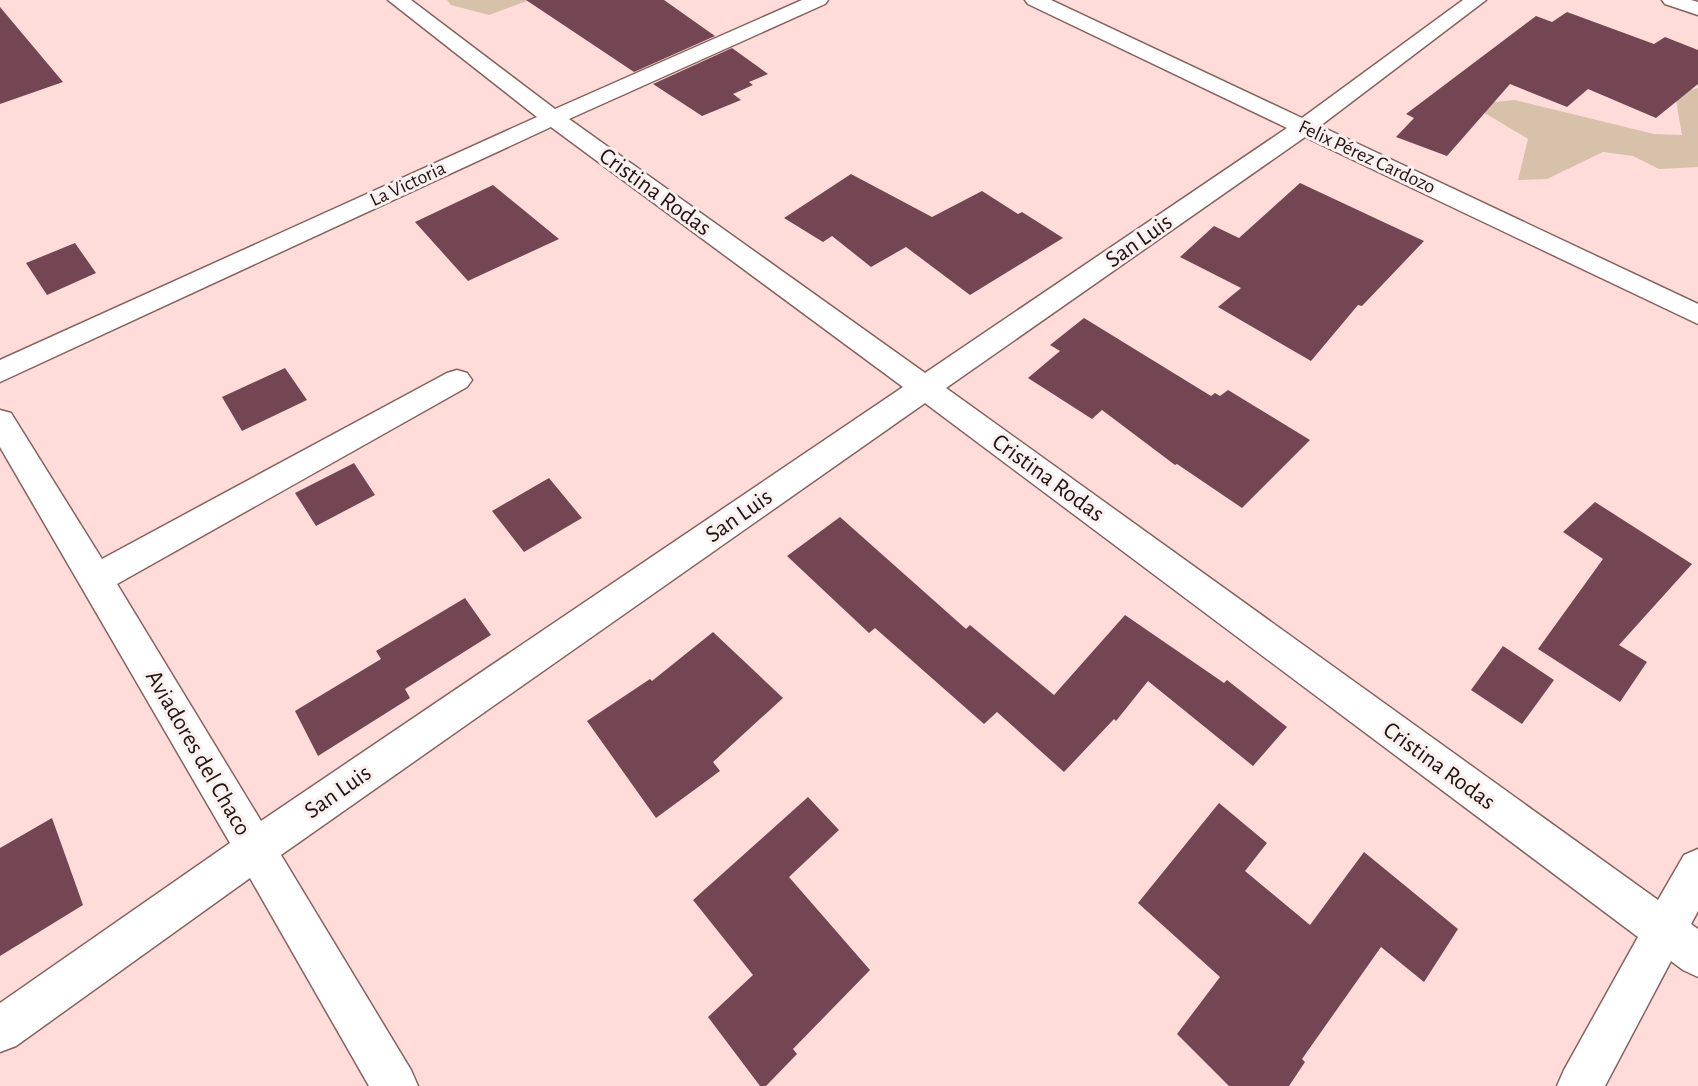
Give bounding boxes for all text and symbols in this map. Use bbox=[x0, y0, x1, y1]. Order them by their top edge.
street label: Felix Pérez Cardozo bbox=[1295, 117, 1439, 197]
street label: Cristina Rodas bbox=[595, 144, 715, 240]
street label: La Victoria bbox=[367, 158, 449, 210]
street label: San Luis bbox=[1101, 210, 1177, 272]
street label: Cristina Rodas bbox=[988, 430, 1108, 526]
street label: San Luis bbox=[701, 485, 777, 547]
street label: Aviadores del Chaco bbox=[141, 666, 255, 840]
street label: Cristina Rodas bbox=[1379, 718, 1499, 814]
street label: San Luis bbox=[300, 761, 376, 823]

